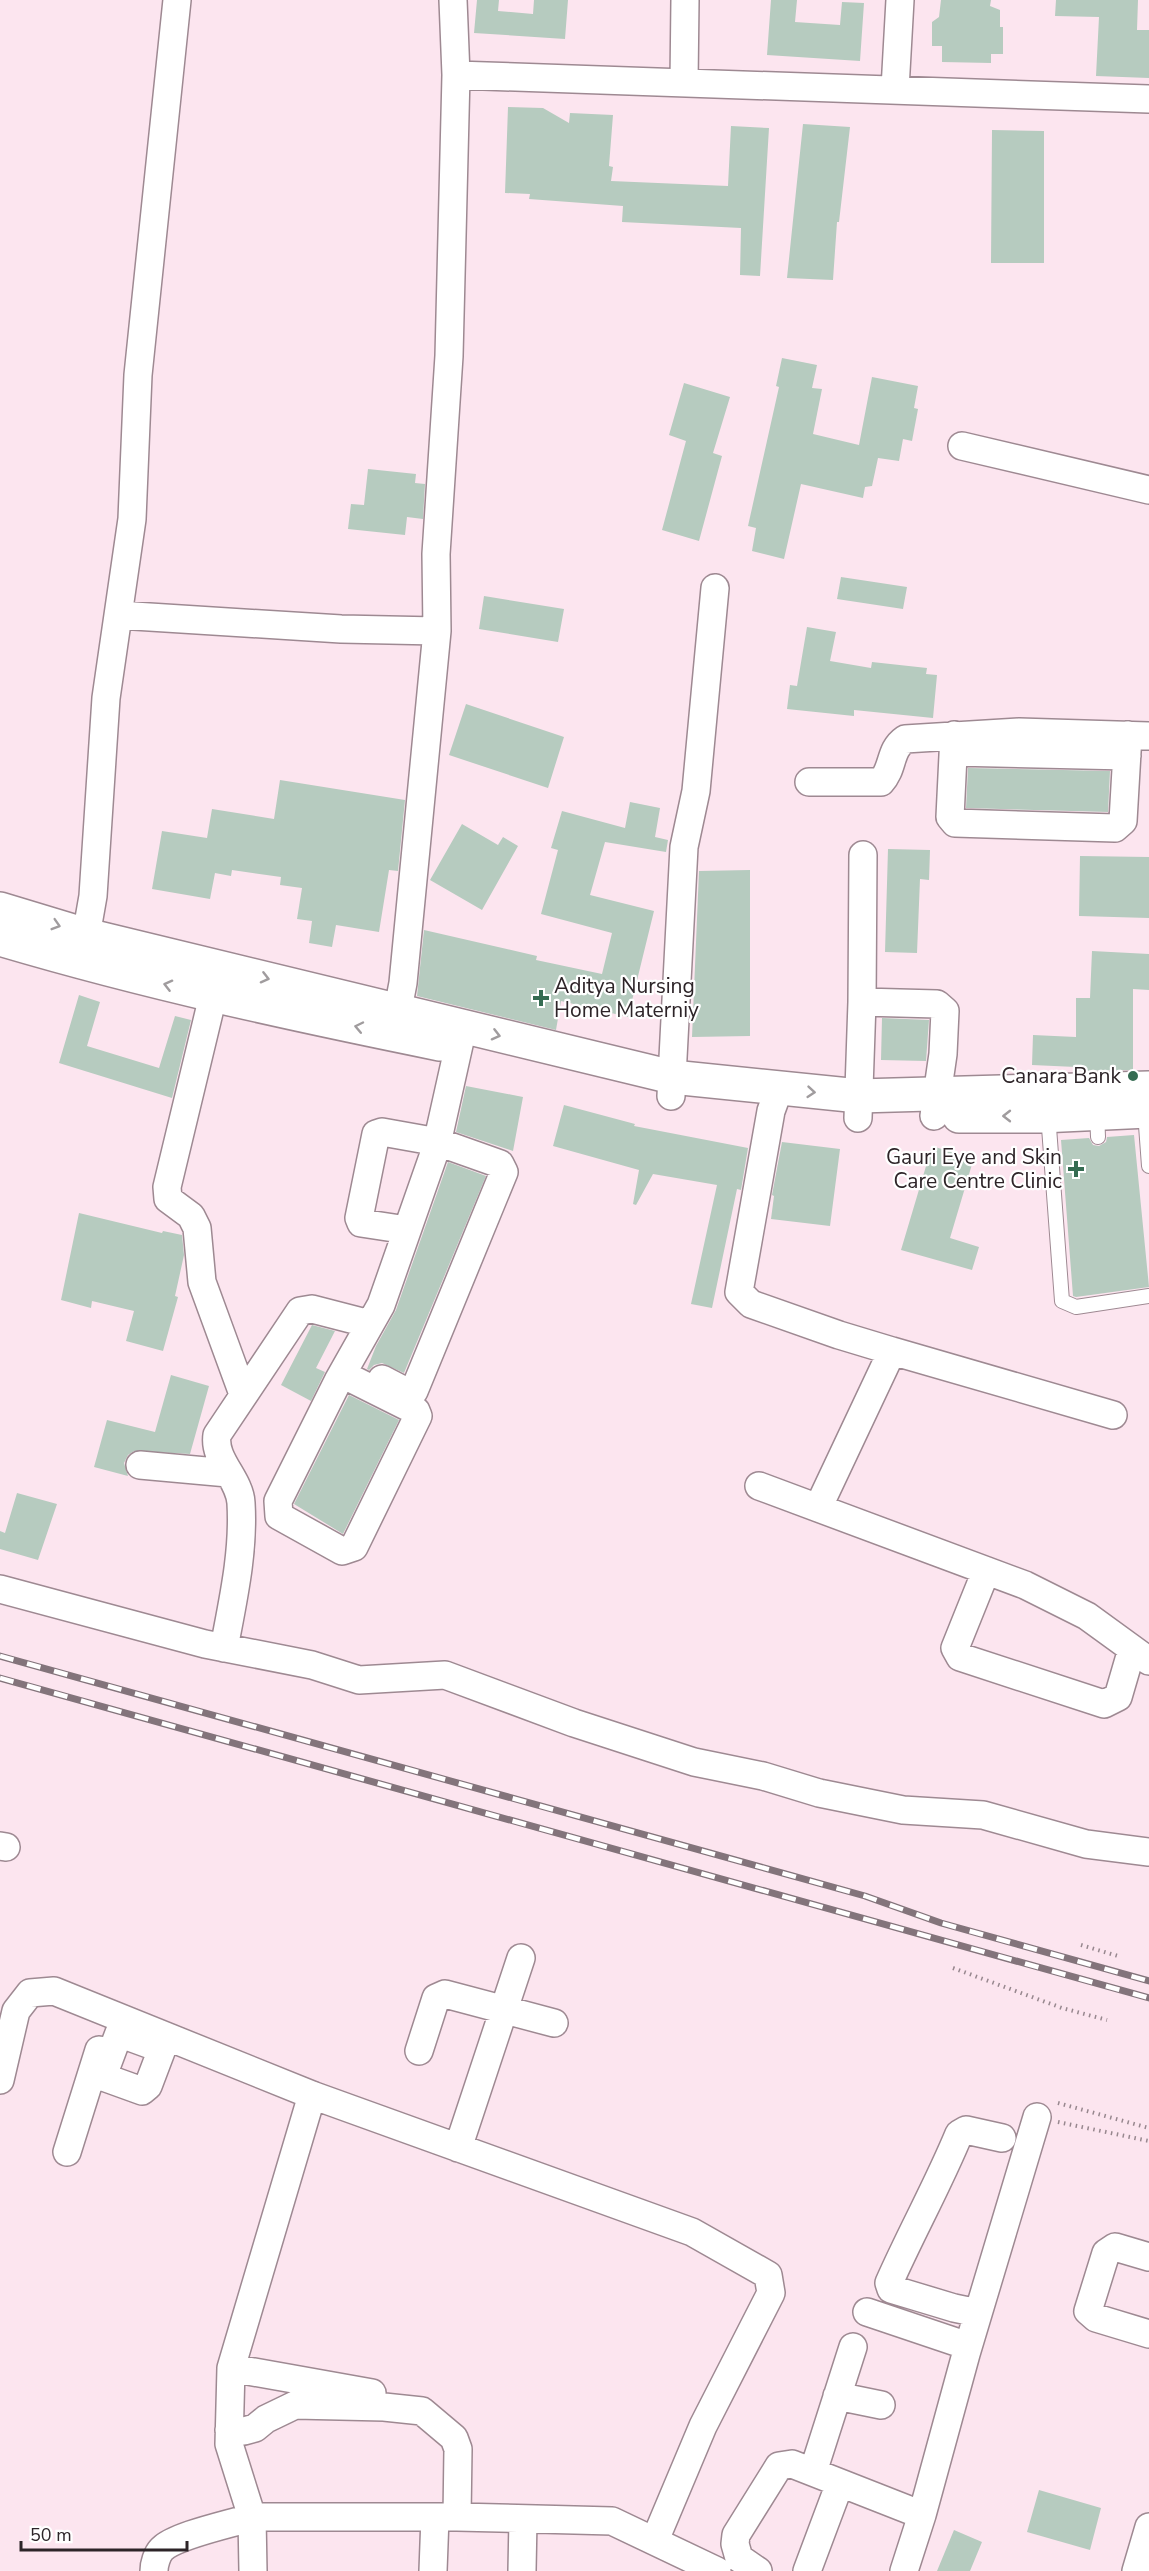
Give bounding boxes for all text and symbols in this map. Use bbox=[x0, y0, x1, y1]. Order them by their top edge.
one-way arrow bbox=[50, 918, 61, 931]
one-way arrow bbox=[260, 971, 270, 983]
place label: Aditya Nursing Home Materniy bbox=[554, 972, 699, 1024]
one-way arrow bbox=[163, 980, 174, 992]
marker: Aditya Nursing Home Materniy bbox=[532, 989, 550, 1007]
one-way arrow bbox=[354, 1021, 364, 1034]
one-way arrow bbox=[490, 1027, 500, 1040]
place label: Canara Bank bbox=[1001, 1062, 1121, 1090]
marker: Canara Bank bbox=[1126, 1069, 1140, 1083]
one-way arrow bbox=[806, 1085, 815, 1098]
one-way arrow bbox=[1002, 1110, 1011, 1122]
place label: Gauri Eye and Skin Care Centre Clinic bbox=[886, 1143, 1062, 1195]
marker: Gauri Eye and Skin Care Centre Clinic bbox=[1067, 1160, 1085, 1178]
scale bar bbox=[21, 2514, 188, 2552]
text: 50 m bbox=[30, 2523, 72, 2547]

